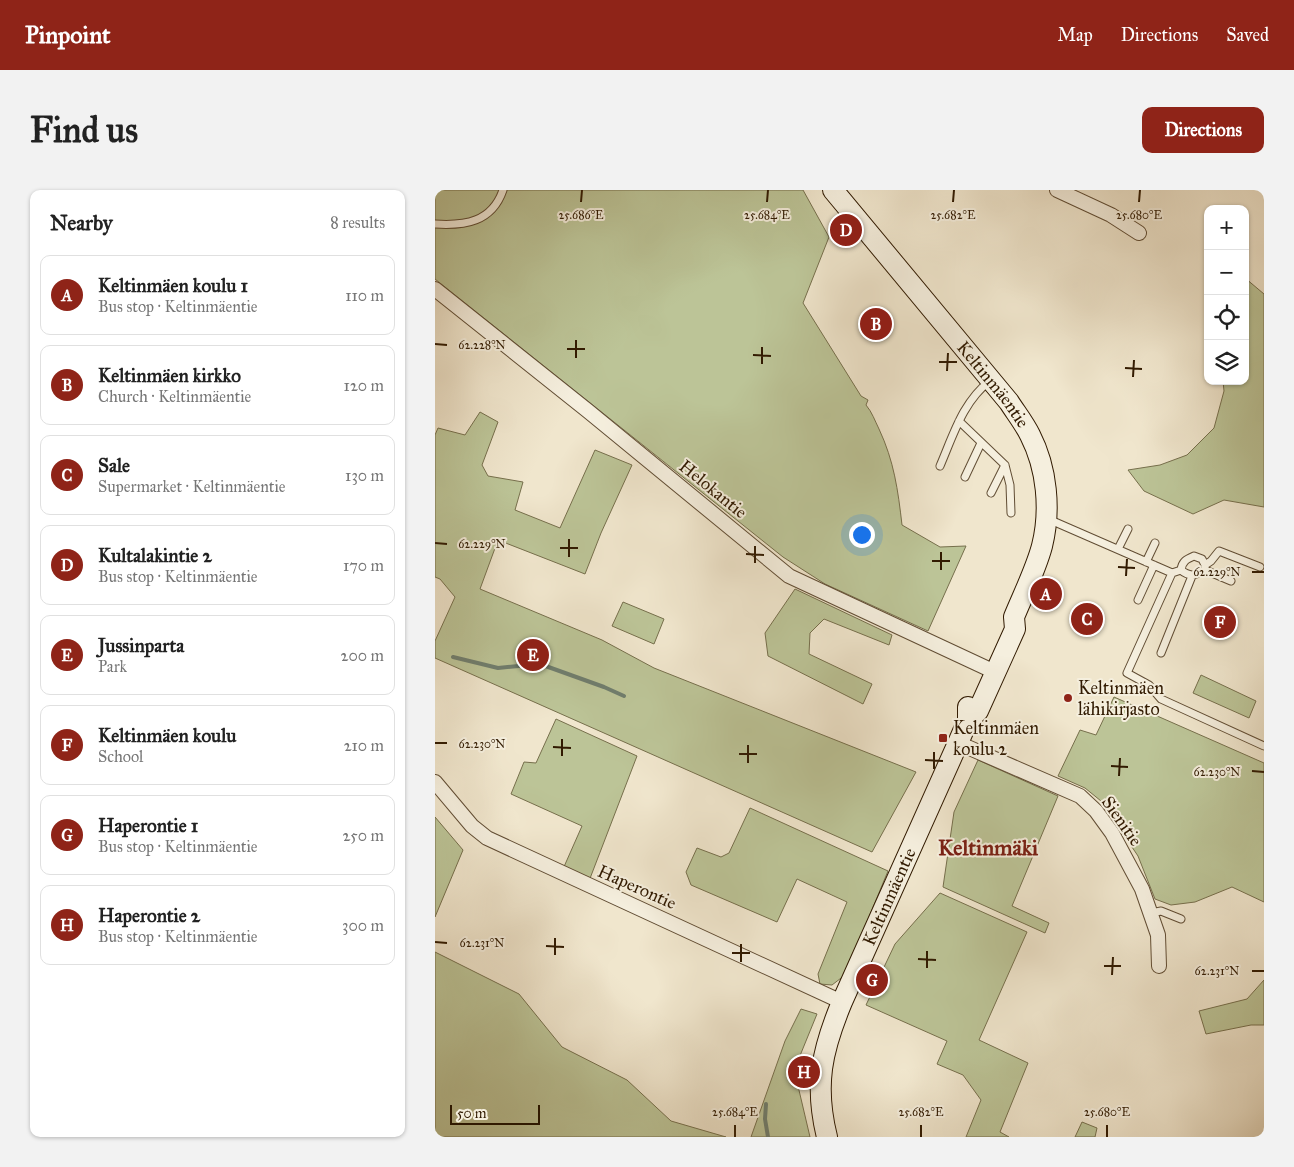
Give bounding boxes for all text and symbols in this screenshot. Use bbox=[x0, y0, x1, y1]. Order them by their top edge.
text: Pinpoint bbox=[25, 20, 111, 50]
text: Map bbox=[1057, 24, 1093, 46]
text: Directions bbox=[1121, 24, 1198, 46]
text: Saved bbox=[1226, 24, 1269, 46]
button: Directions bbox=[1142, 107, 1264, 153]
text: Find us bbox=[30, 109, 138, 152]
map controls bbox=[1204, 205, 1249, 385]
button: + bbox=[1204, 205, 1249, 250]
text: 25.686°E bbox=[558, 208, 604, 222]
text: 25.684°E bbox=[744, 208, 790, 222]
text: 25.682°E bbox=[931, 208, 976, 222]
text: 25.680°E bbox=[1116, 208, 1162, 222]
text: Nearby bbox=[50, 210, 113, 236]
pin: D bbox=[830, 211, 862, 249]
text: 8 results bbox=[330, 213, 385, 232]
button: − bbox=[1204, 250, 1249, 295]
text: Keltinmäen koulu 1 bbox=[98, 274, 248, 297]
text: A bbox=[62, 286, 72, 305]
text: 110 m bbox=[345, 286, 384, 305]
button: locate bbox=[1204, 295, 1249, 340]
text: Bus stop · Keltinmäentie bbox=[98, 297, 257, 316]
pin: B bbox=[860, 305, 892, 343]
street label: Keltinmäentie bbox=[952, 337, 1034, 432]
text: 62.228°N bbox=[458, 338, 506, 352]
button: layers bbox=[1204, 340, 1249, 385]
text: Keltinmäen kirkko bbox=[98, 364, 241, 387]
text: B bbox=[62, 376, 72, 395]
text: 120 m bbox=[344, 376, 384, 395]
text: Church · Keltinmäentie bbox=[98, 387, 251, 406]
text: Sale bbox=[98, 454, 130, 477]
street label: Helokantie bbox=[675, 455, 751, 523]
text: C bbox=[62, 466, 72, 485]
text: 130 m bbox=[345, 466, 384, 485]
text: Supermarket · Keltinmäentie bbox=[98, 477, 285, 496]
your location bbox=[849, 522, 875, 548]
text: 62.229°N bbox=[458, 537, 506, 551]
text: Kultalakintie 2 bbox=[98, 544, 212, 567]
text: D bbox=[61, 556, 73, 575]
text: 170 m bbox=[343, 556, 384, 575]
text: 62.229°N bbox=[1193, 565, 1241, 579]
text: Bus stop · Keltinmäentie bbox=[98, 567, 257, 586]
pin: A bbox=[1030, 575, 1062, 613]
pin: C bbox=[1071, 600, 1103, 638]
pin: F bbox=[1204, 603, 1236, 641]
text: Jussinparta bbox=[98, 634, 184, 657]
pin: E bbox=[517, 636, 549, 674]
text: E bbox=[61, 646, 73, 665]
text: 200 m bbox=[341, 646, 384, 665]
text: Park bbox=[98, 657, 127, 676]
place label: Keltinmäen lähikirjasto bbox=[1078, 677, 1164, 720]
marker: Keltinmäen lähikirjasto bbox=[1062, 692, 1074, 704]
place label: Keltinmäen koulu 2 bbox=[953, 717, 1039, 760]
text: Keltinmäen koulu bbox=[98, 724, 236, 747]
marker: Keltinmäen koulu 2 bbox=[937, 732, 949, 744]
text: F bbox=[62, 736, 72, 755]
text: 210 m bbox=[344, 736, 384, 755]
text: 62.230°N bbox=[458, 737, 506, 751]
text: School bbox=[98, 747, 143, 766]
text: 62.230°N bbox=[1193, 765, 1241, 779]
street label: Sienitie bbox=[1097, 792, 1147, 850]
text: Haperontie 1 bbox=[98, 814, 198, 837]
text: G bbox=[61, 826, 73, 845]
text: 250 m bbox=[343, 826, 384, 845]
district label: Keltinmäki bbox=[938, 834, 1039, 861]
text: Bus stop · Keltinmäentie bbox=[98, 837, 257, 856]
street label: Keltinmäentie bbox=[858, 845, 921, 949]
street label: Haperontie bbox=[594, 860, 680, 914]
text: Haperontie 2 bbox=[98, 904, 200, 927]
text: H bbox=[60, 916, 74, 935]
text: 300 m bbox=[342, 916, 384, 935]
text: Bus stop · Keltinmäentie bbox=[98, 927, 257, 946]
text: 62.231°N bbox=[460, 936, 504, 950]
pin: G bbox=[856, 961, 888, 999]
text: 62.231°N bbox=[1195, 964, 1239, 978]
pin: H bbox=[788, 1053, 820, 1091]
scale bar bbox=[450, 1102, 540, 1125]
text: 50 m bbox=[457, 1105, 486, 1122]
text: 25.684°E bbox=[712, 1105, 758, 1119]
text: 25.682°E bbox=[899, 1105, 944, 1119]
text: 25.680°E bbox=[1084, 1105, 1130, 1119]

